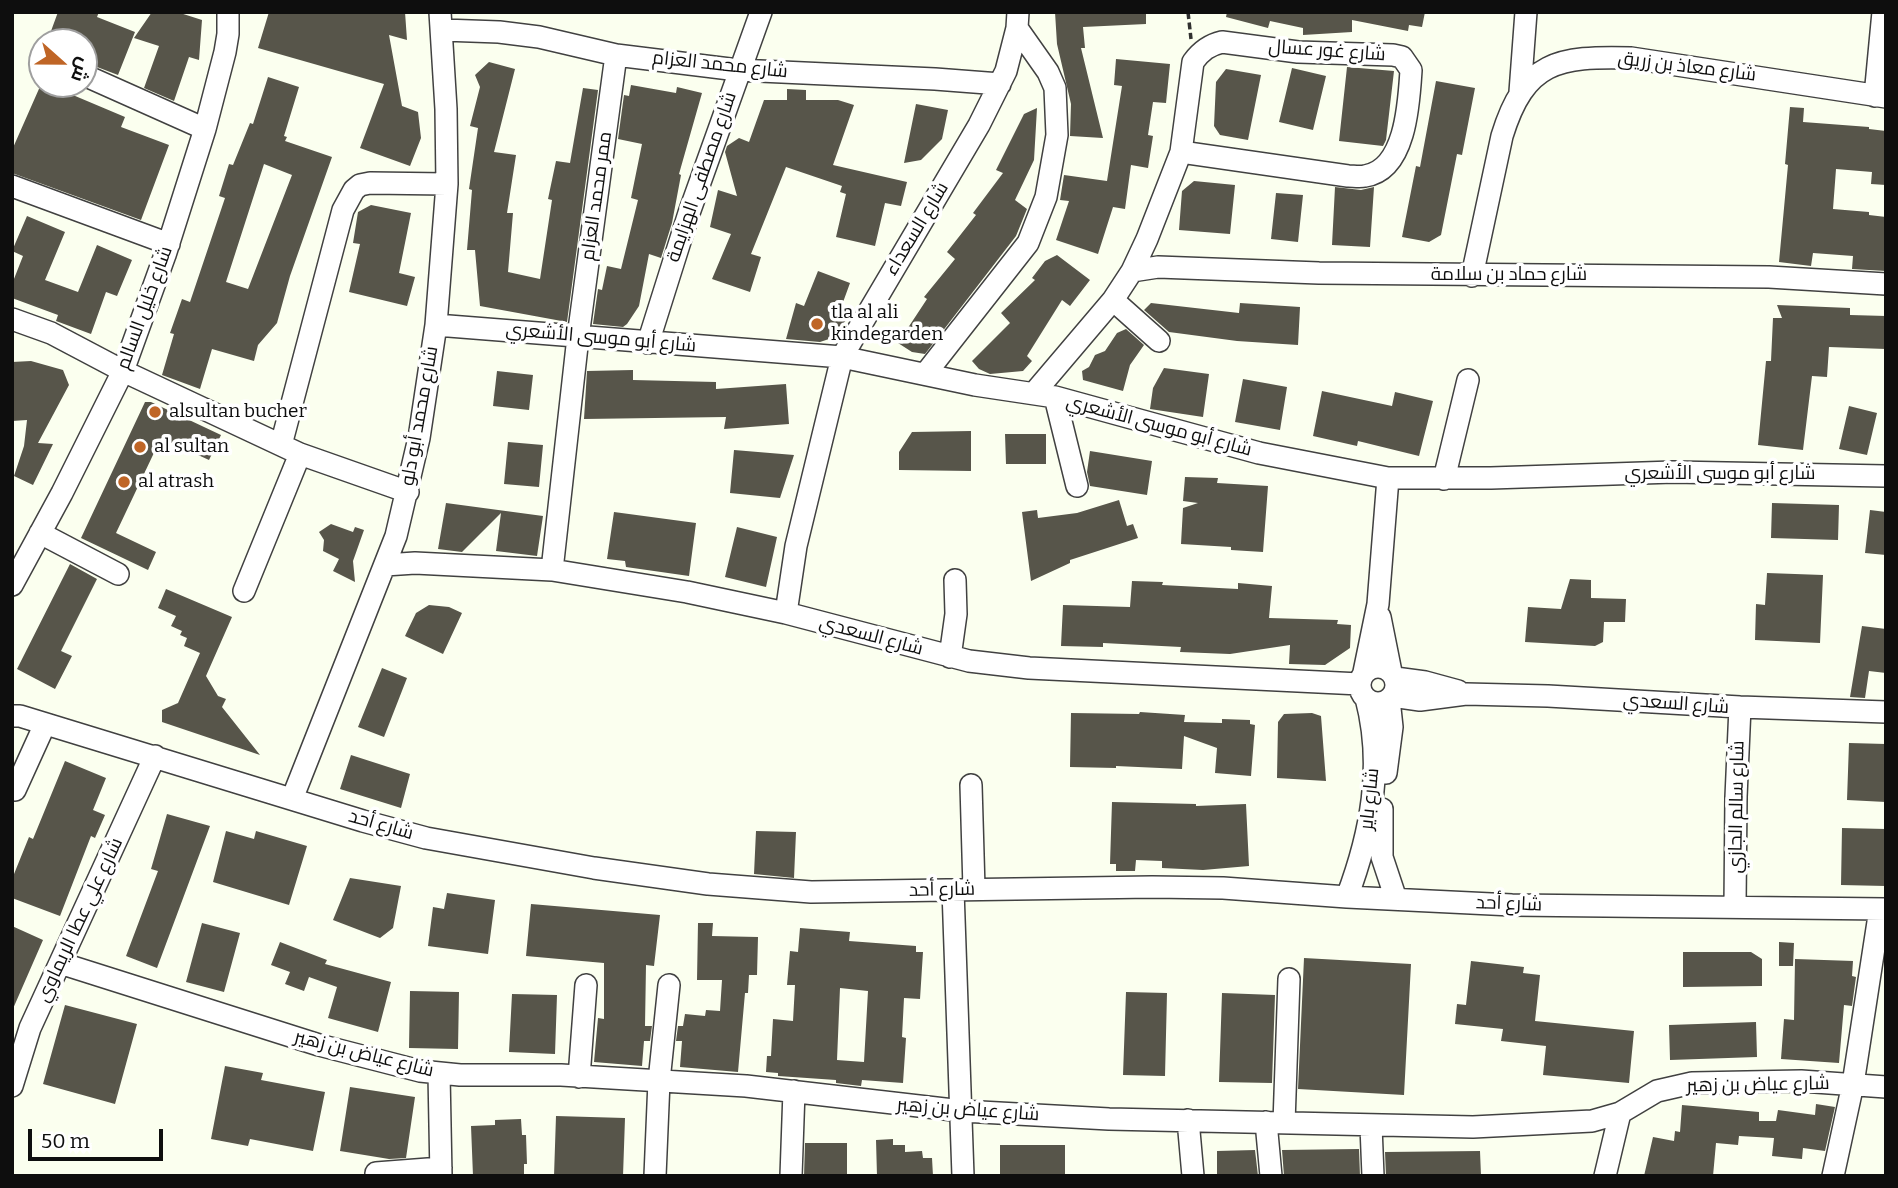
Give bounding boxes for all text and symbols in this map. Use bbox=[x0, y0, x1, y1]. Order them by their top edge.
north arrow bbox=[28, 28, 98, 98]
street label: شارع غور عسال bbox=[1268, 36, 1386, 66]
street label: شارع محمد العزام bbox=[651, 47, 789, 83]
street label: شارع معاذ بن زريق bbox=[1617, 47, 1757, 87]
text: ش bbox=[66, 54, 96, 85]
street label: شارع مصطفى الهزايمة bbox=[662, 89, 742, 265]
street label: ممر محمد العزام bbox=[577, 130, 617, 262]
street label: شارع السعداء bbox=[880, 178, 954, 280]
street label: شارع خليل السالم bbox=[112, 243, 178, 373]
street label: شارع حماد بن سلامة bbox=[1431, 264, 1587, 286]
place label: tla al ali kindegarden bbox=[831, 302, 943, 346]
marker: tla al ali kindegarden bbox=[809, 316, 825, 332]
street label: شارع أبو موسى الأشعري bbox=[505, 318, 697, 358]
street label: شارع محمد أبو دلو bbox=[396, 344, 444, 488]
street label: شارع أبو موسى الأشعري bbox=[1064, 390, 1254, 462]
place label: alsultan bucher bbox=[169, 401, 307, 423]
marker: alsultan bucher bbox=[147, 404, 163, 420]
place label: al sultan bbox=[154, 436, 229, 458]
marker: al sultan bbox=[132, 439, 148, 455]
street label: شارع أبو موسى الأشعري bbox=[1624, 463, 1816, 485]
place label: al atrash bbox=[138, 471, 214, 493]
marker: al atrash bbox=[116, 474, 132, 490]
street label: شارع السعدي bbox=[817, 611, 925, 661]
street label: شارع السعدي bbox=[1622, 689, 1730, 719]
street label: شارع سالم الجازي bbox=[1724, 740, 1750, 874]
street label: شارع باير bbox=[1355, 767, 1385, 831]
street label: شارع أحد bbox=[346, 805, 416, 845]
street label: شارع علي عطا الريماوي bbox=[32, 834, 128, 1006]
street label: شارع أحد bbox=[909, 878, 975, 902]
street label: شارع أحد bbox=[1475, 891, 1543, 917]
street label: شارع عياض بن زهير bbox=[292, 1026, 436, 1082]
street label: شارع عياض بن زهير bbox=[1686, 1072, 1830, 1098]
street label: شارع عياض بن زهير bbox=[896, 1094, 1040, 1126]
scale bar bbox=[32, 1114, 166, 1158]
text: 50 m bbox=[41, 1128, 90, 1154]

